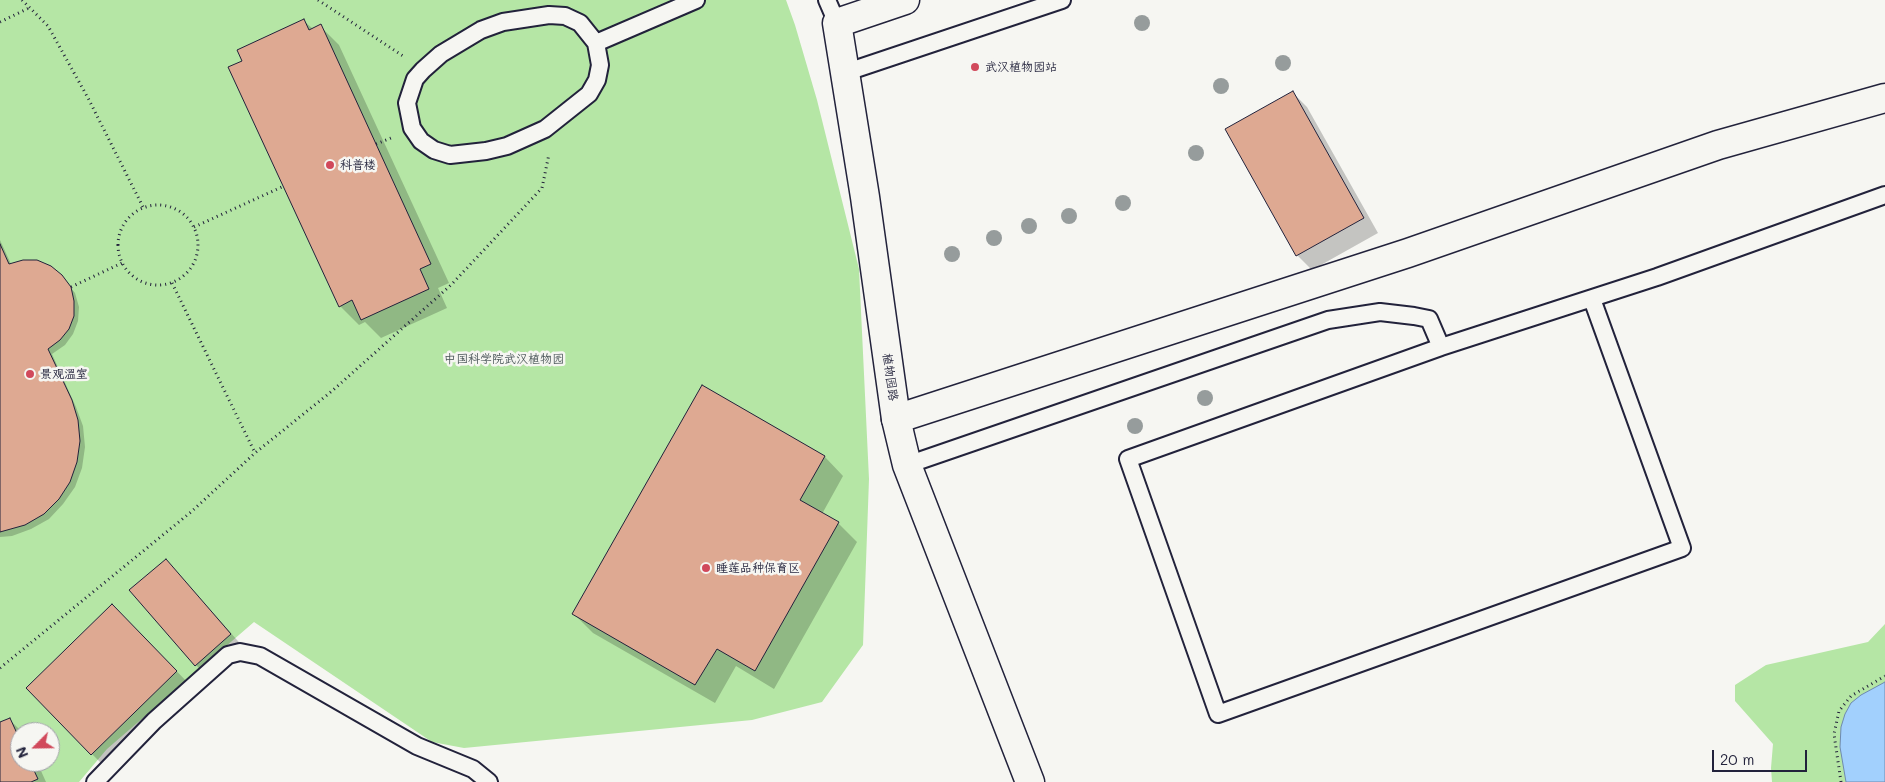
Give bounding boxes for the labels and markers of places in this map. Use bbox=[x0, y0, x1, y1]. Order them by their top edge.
place label: 武汉植物园站 bbox=[985, 60, 1057, 74]
marker: 武汉植物园站 bbox=[969, 61, 981, 73]
place label: 科普楼 bbox=[340, 158, 376, 172]
marker: 科普楼 bbox=[324, 159, 336, 171]
place label: 景观温室 bbox=[40, 367, 88, 381]
marker: 景观温室 bbox=[24, 368, 36, 380]
place label: 睡莲品种保育区 bbox=[716, 561, 800, 575]
marker: 睡莲品种保育区 bbox=[700, 562, 712, 574]

